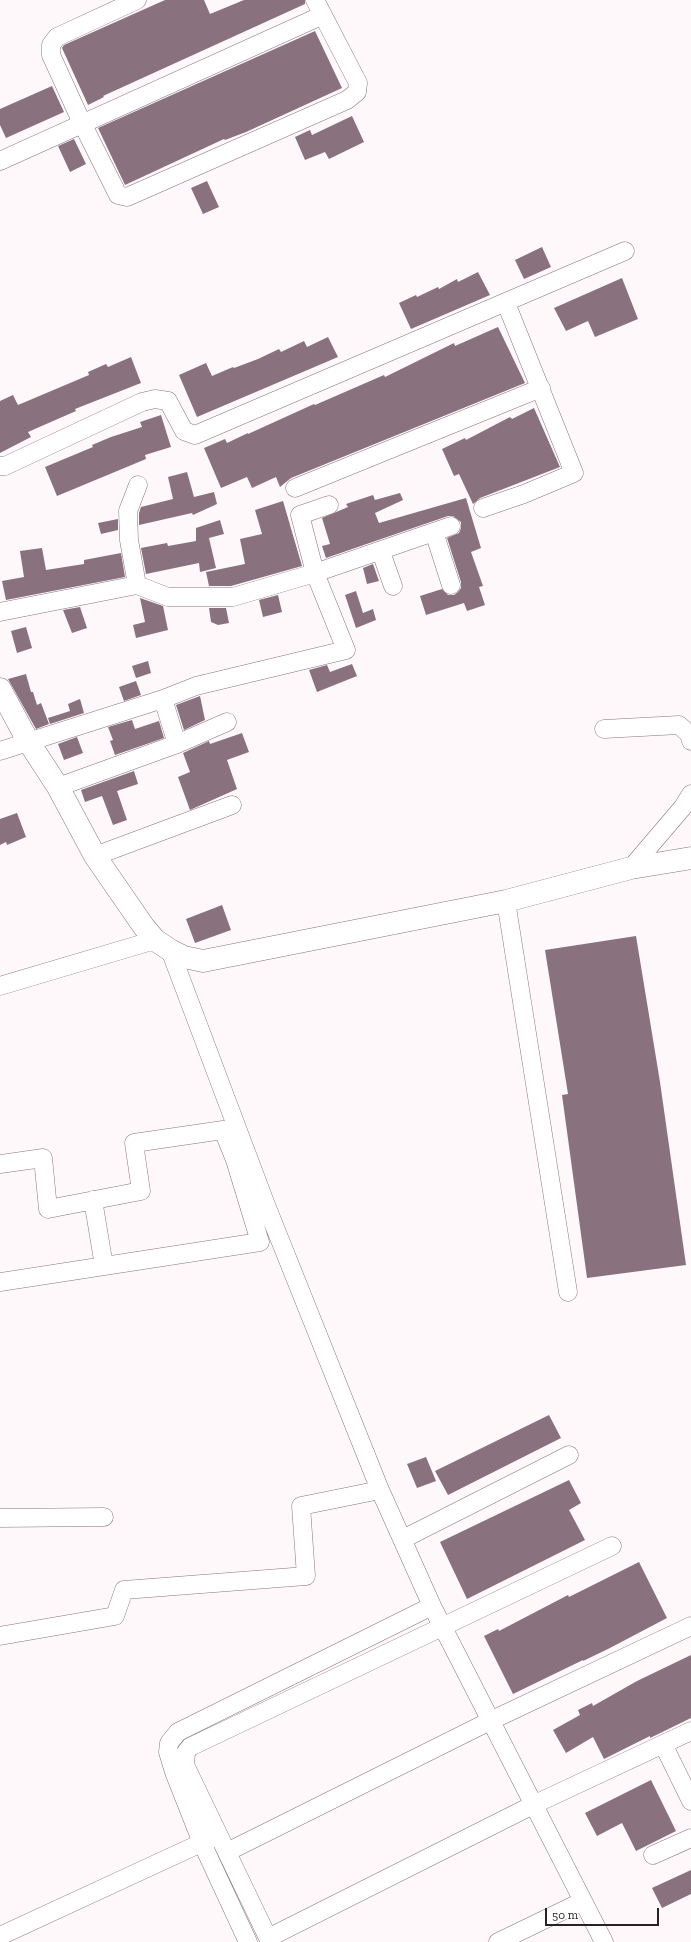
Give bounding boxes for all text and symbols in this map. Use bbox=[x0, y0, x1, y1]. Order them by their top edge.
scale bar bbox=[547, 1900, 661, 1926]
text: 50 m bbox=[552, 1908, 578, 1922]

